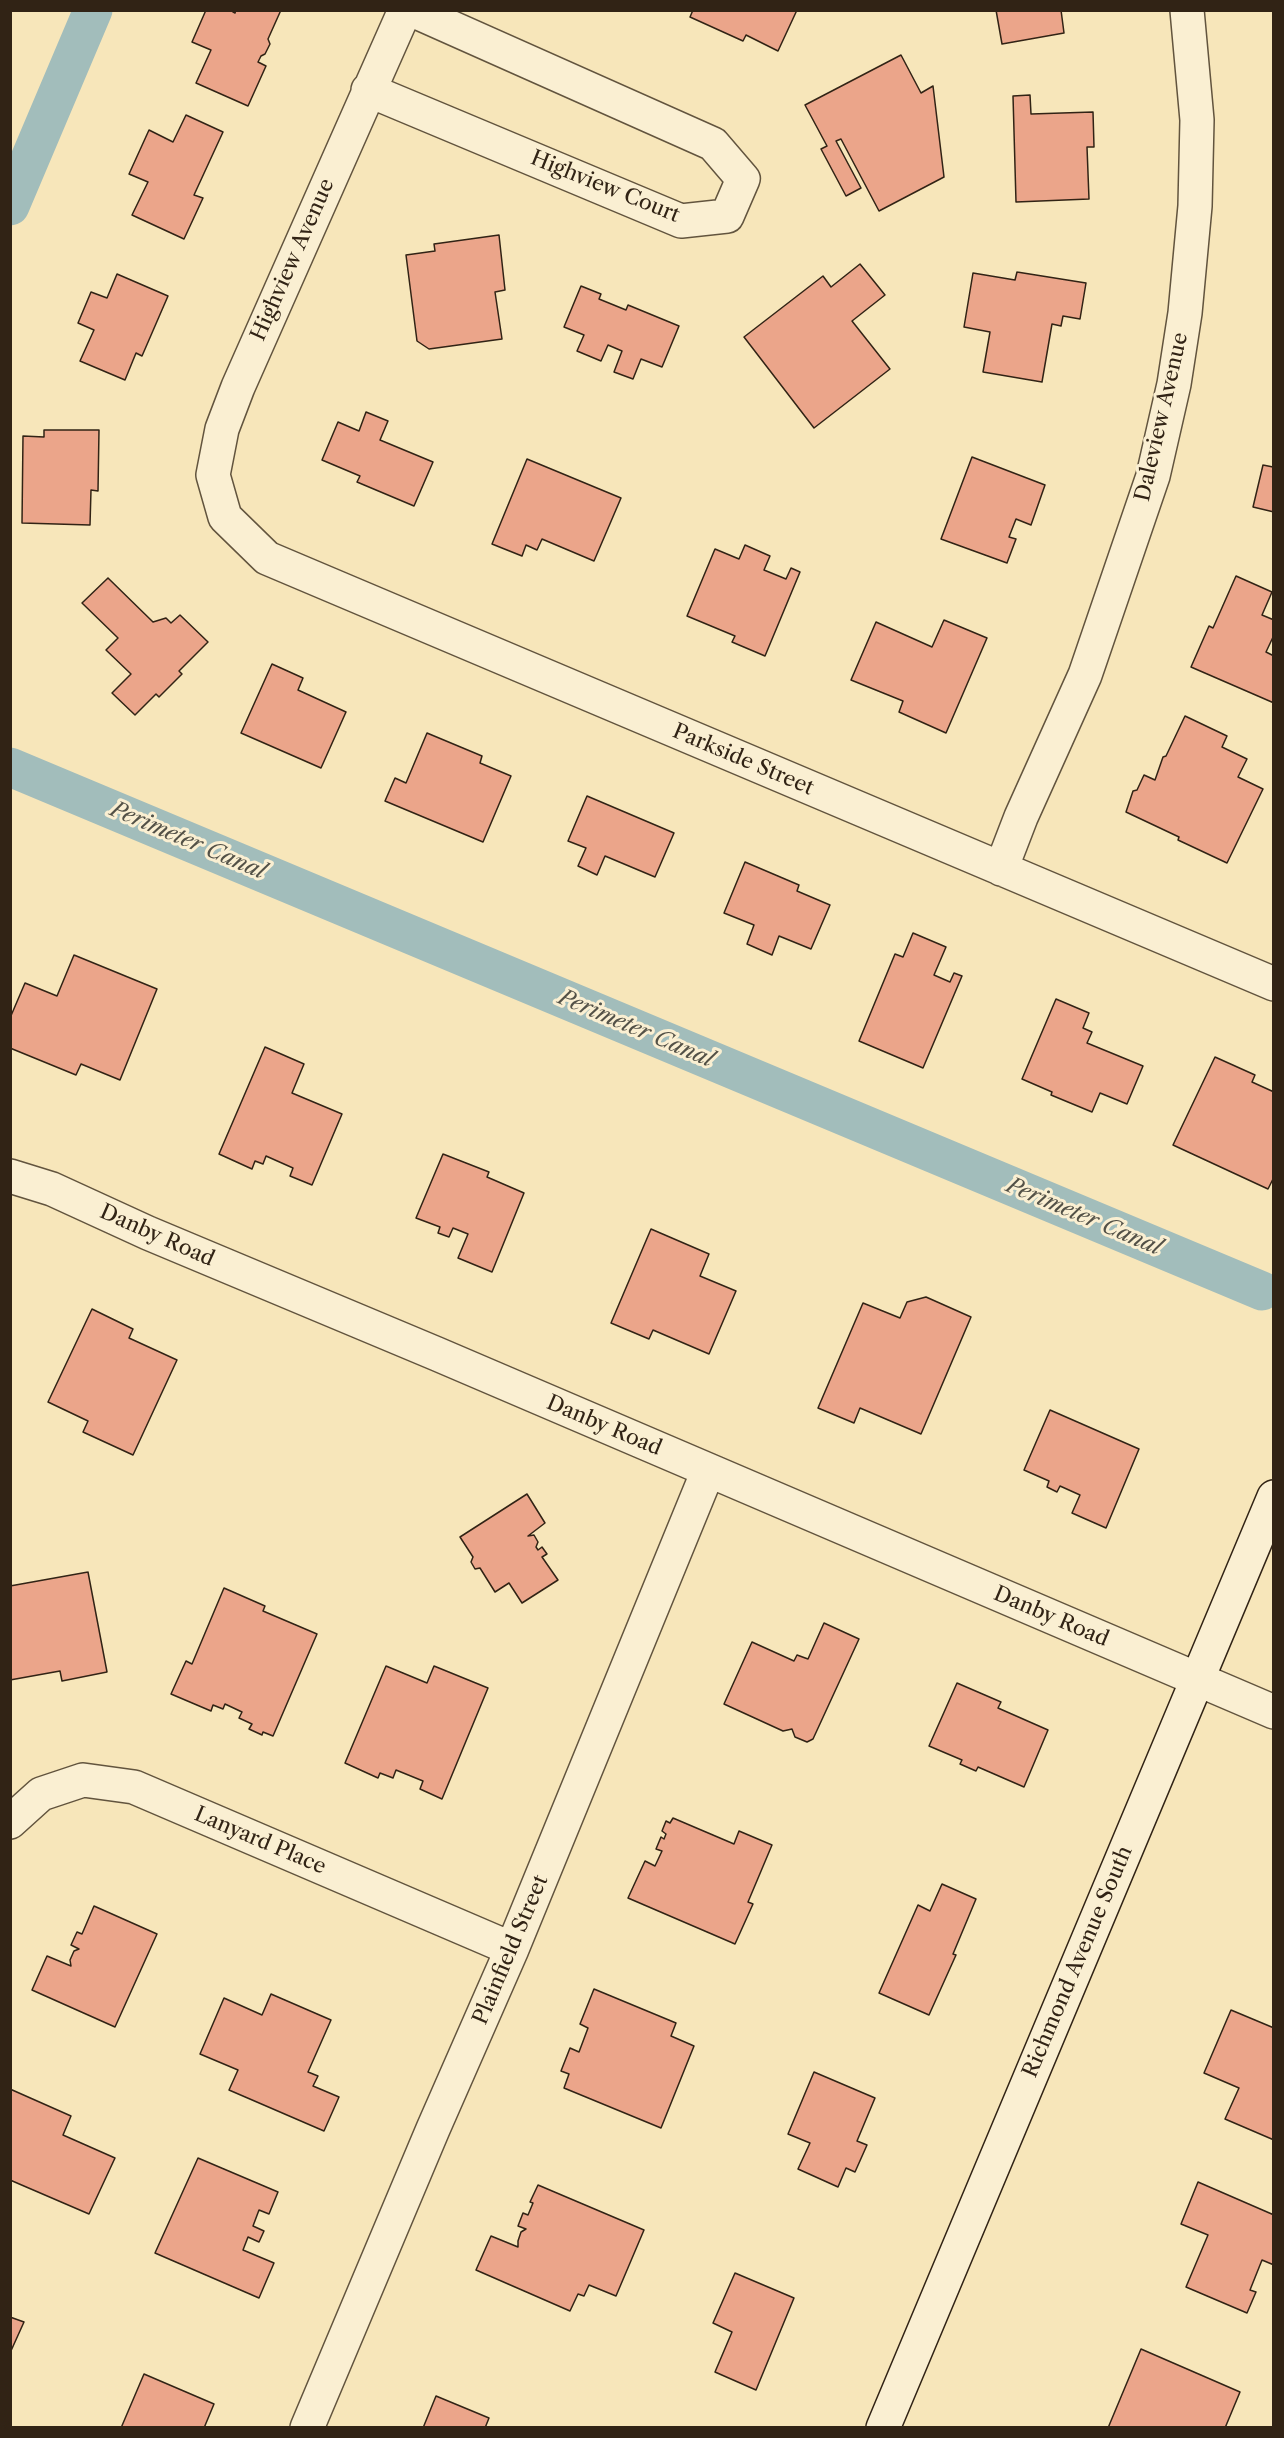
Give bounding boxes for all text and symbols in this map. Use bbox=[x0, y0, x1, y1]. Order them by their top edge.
street label: Highview Court bbox=[527, 146, 683, 228]
street label: Highview Avenue bbox=[246, 175, 340, 345]
street label: Daleview Avenue bbox=[1130, 330, 1194, 504]
street label: Parkside Street bbox=[669, 719, 817, 801]
water label: Perimeter Canal bbox=[106, 796, 270, 886]
water label: Perimeter Canal bbox=[554, 984, 718, 1074]
water label: Perimeter Canal bbox=[1002, 1172, 1166, 1262]
street label: Danby Road bbox=[96, 1200, 218, 1272]
street label: Danby Road bbox=[543, 1390, 665, 1462]
street label: Danby Road bbox=[990, 1581, 1112, 1653]
street label: Lanyard Place bbox=[190, 1802, 330, 1880]
street label: Richmond Avenue South bbox=[1018, 1842, 1138, 2082]
street label: Plainfield Street bbox=[468, 1871, 554, 2029]

